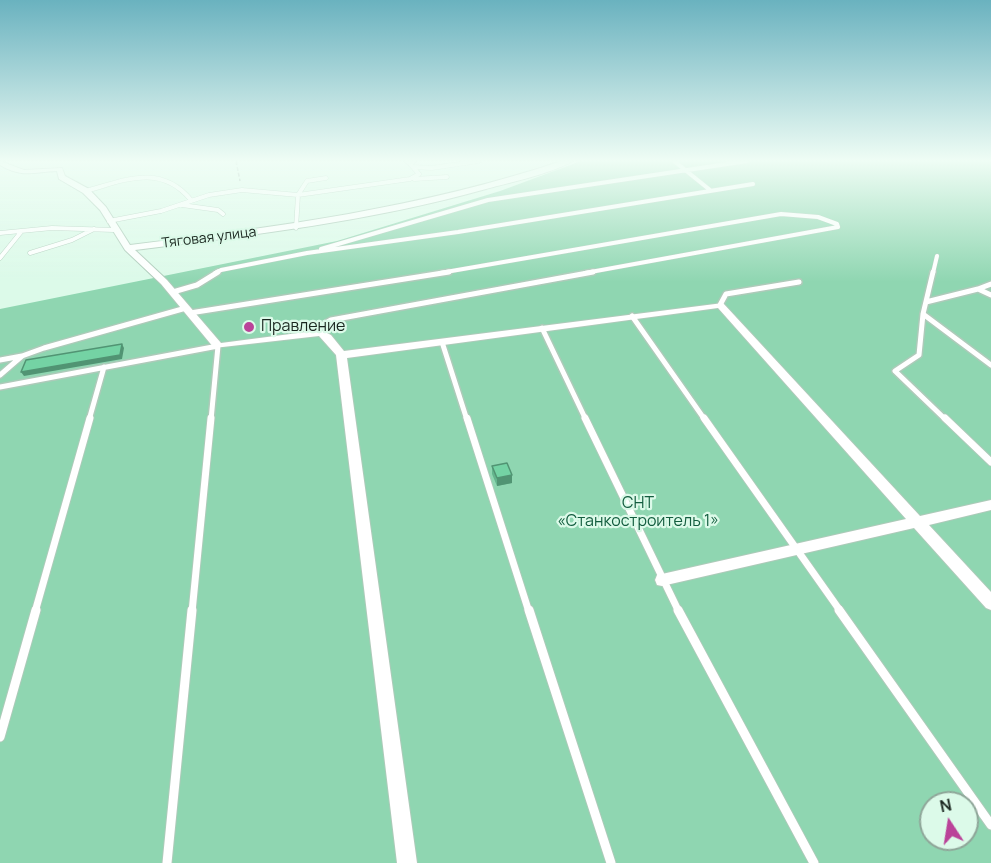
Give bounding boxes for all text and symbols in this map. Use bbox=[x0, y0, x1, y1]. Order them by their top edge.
street label: Тяговая улица bbox=[161, 224, 257, 252]
place label: Правление bbox=[261, 317, 345, 337]
marker: Правление bbox=[242, 320, 256, 334]
park label: СНТ «Станкостроитель 1» bbox=[557, 494, 719, 532]
north arrow bbox=[919, 791, 979, 851]
text: N bbox=[938, 793, 954, 817]

